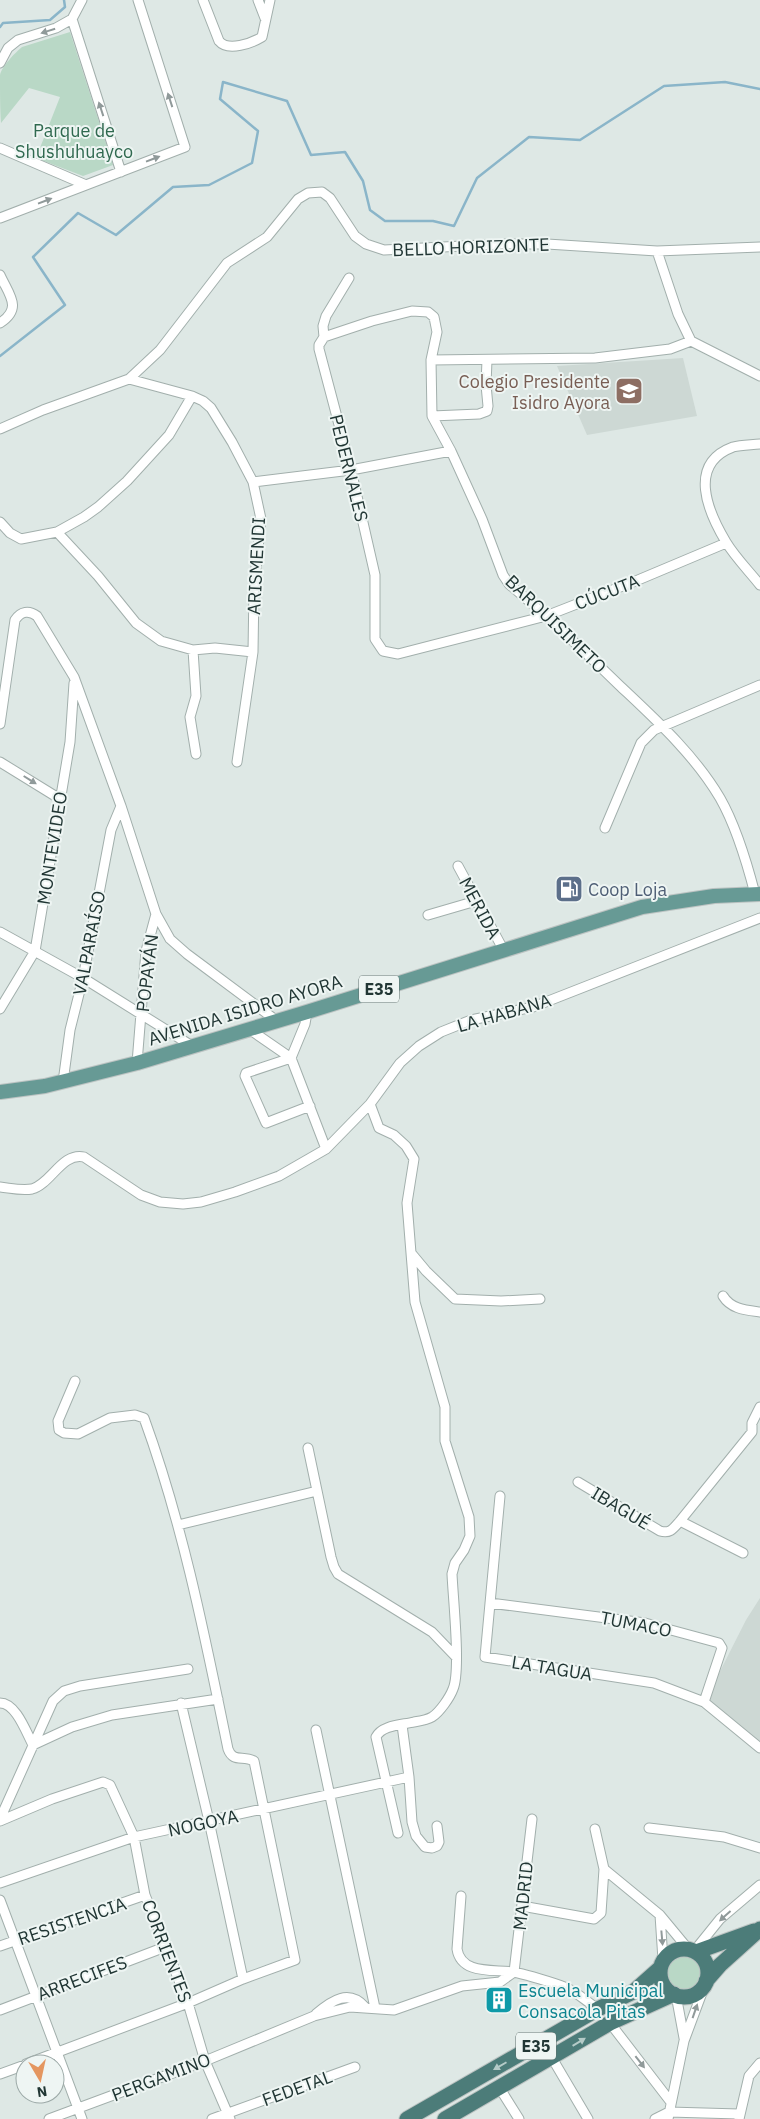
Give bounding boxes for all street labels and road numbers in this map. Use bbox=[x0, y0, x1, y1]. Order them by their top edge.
street label: BELLO HORIZONTE bbox=[392, 233, 550, 261]
street label: PEDERNALES bbox=[325, 412, 373, 524]
street label: ARISMENDI bbox=[242, 517, 270, 615]
street label: CÚCUTA bbox=[571, 569, 643, 615]
street label: BARQUISIMETO bbox=[501, 570, 611, 678]
street label: MONTEVIDEO bbox=[32, 790, 72, 906]
street label: MERIDA bbox=[454, 873, 506, 943]
street label: VALPARAÍSO bbox=[68, 889, 110, 997]
street label: POPAYÁN bbox=[131, 933, 163, 1013]
street label: AVENIDA ISIDRO AYORA bbox=[145, 969, 345, 1050]
road number: E35 bbox=[359, 976, 399, 1002]
street label: LA HABANA bbox=[454, 988, 554, 1037]
street label: IBAGUÉ bbox=[587, 1481, 655, 1535]
street label: TUMACO bbox=[598, 1606, 674, 1642]
street label: LA TAGUA bbox=[510, 1650, 595, 1686]
street label: NOGOYA bbox=[166, 1804, 241, 1842]
street label: MADRID bbox=[508, 1860, 538, 1932]
street label: RESISTENCIA bbox=[15, 1892, 130, 1950]
street label: CORRIENTES bbox=[137, 1896, 197, 2006]
street label: ARRECIFES bbox=[34, 1950, 130, 2006]
road number: E35 bbox=[516, 2032, 556, 2060]
street label: PERGAMINO bbox=[108, 2048, 214, 2106]
street label: FEDETAL bbox=[259, 2065, 335, 2111]

